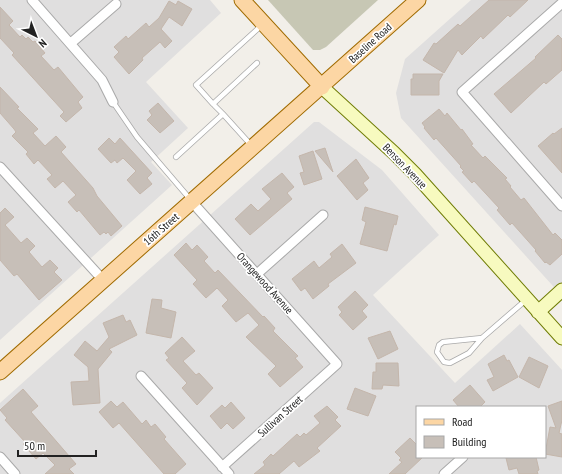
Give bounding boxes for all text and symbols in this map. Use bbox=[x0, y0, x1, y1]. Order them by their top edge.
north arrow bbox=[16, 16, 56, 56]
street label: Baseline Road bbox=[346, 20, 395, 66]
text: N bbox=[36, 36, 50, 51]
street label: Benson Avenue bbox=[380, 140, 430, 192]
street label: 16th Street bbox=[140, 210, 182, 248]
street label: Orangewood Avenue bbox=[234, 249, 297, 317]
street label: Sullivan Street bbox=[255, 392, 305, 440]
legend bbox=[416, 406, 546, 458]
text: Road bbox=[452, 414, 472, 429]
scale bar bbox=[18, 432, 96, 458]
text: Building bbox=[452, 434, 487, 449]
text: 50 m bbox=[24, 438, 45, 453]

